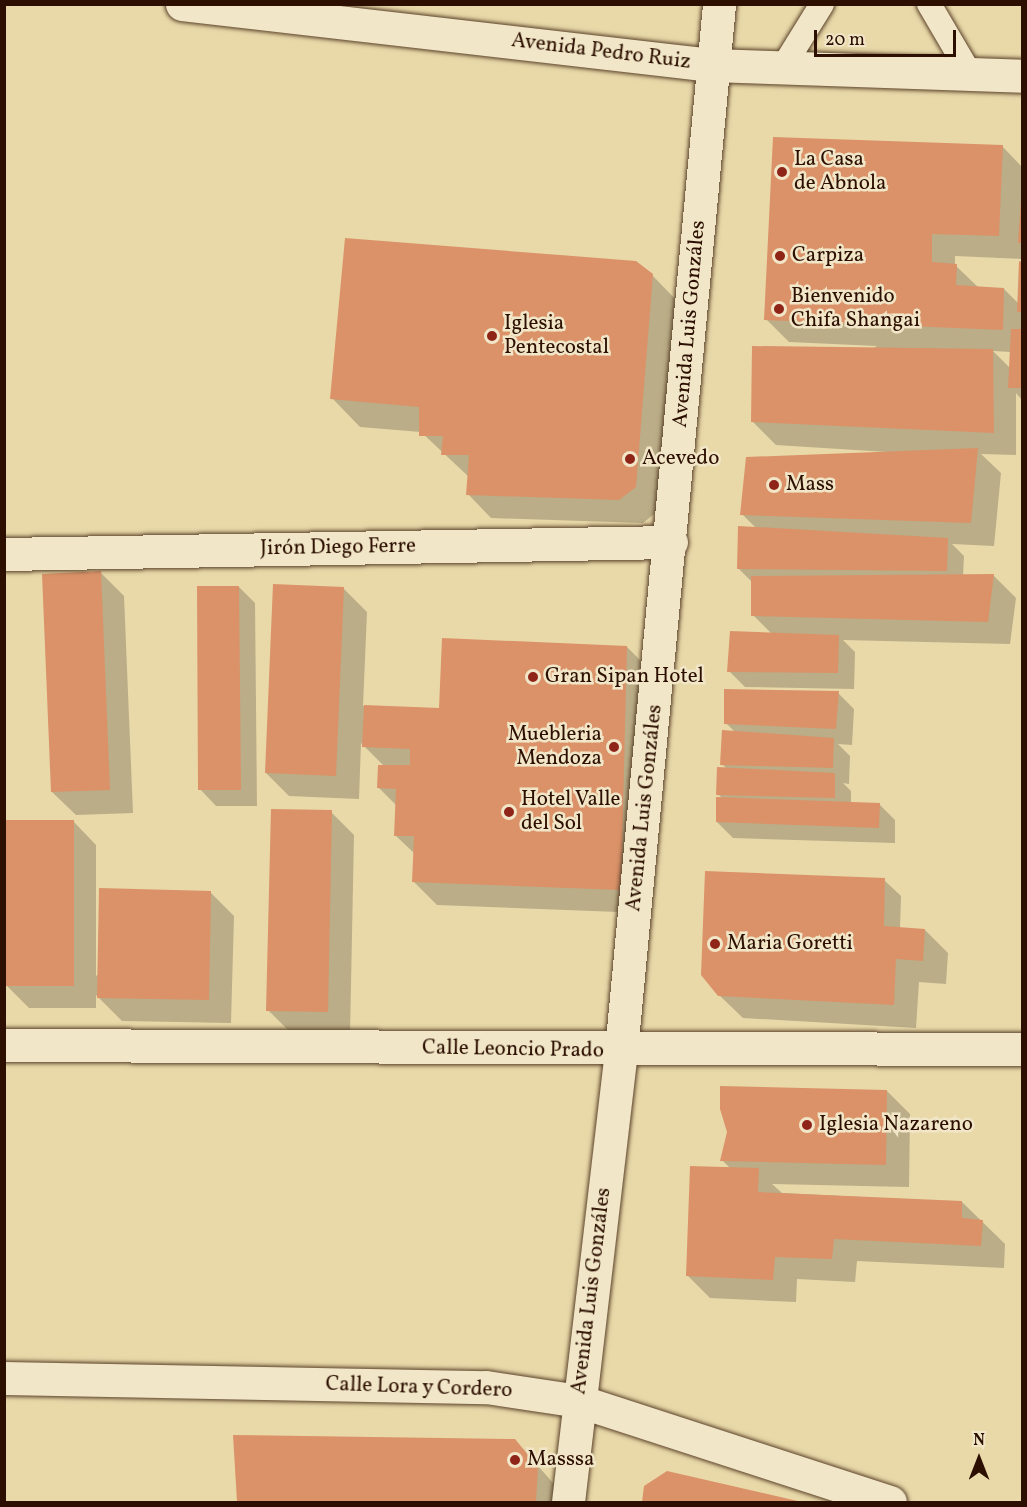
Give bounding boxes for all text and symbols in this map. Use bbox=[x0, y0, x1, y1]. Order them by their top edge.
scale bar bbox=[817, 18, 960, 56]
street label: Avenida Pedro Ruiz bbox=[510, 28, 692, 76]
text: 20 m bbox=[825, 28, 865, 53]
place label: La Casa de Abnola bbox=[794, 147, 887, 197]
marker: La Casa de Abnola bbox=[775, 165, 789, 179]
street label: Avenida Luis Gonzáles bbox=[668, 219, 712, 429]
place label: Carpiza bbox=[792, 243, 864, 269]
marker: Carpiza bbox=[773, 249, 787, 263]
place label: Bienvenido Chifa Shangai bbox=[791, 284, 920, 334]
marker: Bienvenido Chifa Shangai bbox=[772, 302, 786, 316]
place label: Iglesia Pentecostal bbox=[504, 311, 609, 361]
marker: Iglesia Pentecostal bbox=[485, 329, 499, 343]
place label: Acevedo bbox=[642, 446, 719, 472]
marker: Acevedo bbox=[623, 452, 637, 466]
place label: Mass bbox=[786, 472, 834, 498]
marker: Mass bbox=[767, 478, 781, 492]
street label: Jirón Diego Ferre bbox=[260, 534, 416, 562]
place label: Gran Sipan Hotel bbox=[545, 664, 704, 690]
marker: Gran Sipan Hotel bbox=[526, 670, 540, 684]
street label: Avenida Luis Gonzáles bbox=[622, 703, 668, 913]
place label: Muebleria Mendoza bbox=[508, 722, 602, 772]
marker: Muebleria Mendoza bbox=[607, 740, 621, 754]
place label: Hotel Valle del Sol bbox=[521, 787, 621, 837]
marker: Hotel Valle del Sol bbox=[502, 805, 516, 819]
place label: Maria Goretti bbox=[727, 931, 853, 957]
marker: Maria Goretti bbox=[708, 937, 722, 951]
street label: Calle Leoncio Prado bbox=[422, 1036, 604, 1064]
place label: Iglesia Nazareno bbox=[819, 1112, 973, 1138]
marker: Iglesia Nazareno bbox=[800, 1118, 814, 1132]
street label: Avenida Luis Gonzáles bbox=[567, 1186, 617, 1396]
street label: Calle Lora y Cordero bbox=[324, 1372, 514, 1404]
north arrow bbox=[949, 1429, 1009, 1489]
text: N bbox=[973, 1430, 985, 1452]
place label: Masssa bbox=[527, 1447, 594, 1473]
marker: Masssa bbox=[508, 1453, 522, 1467]

